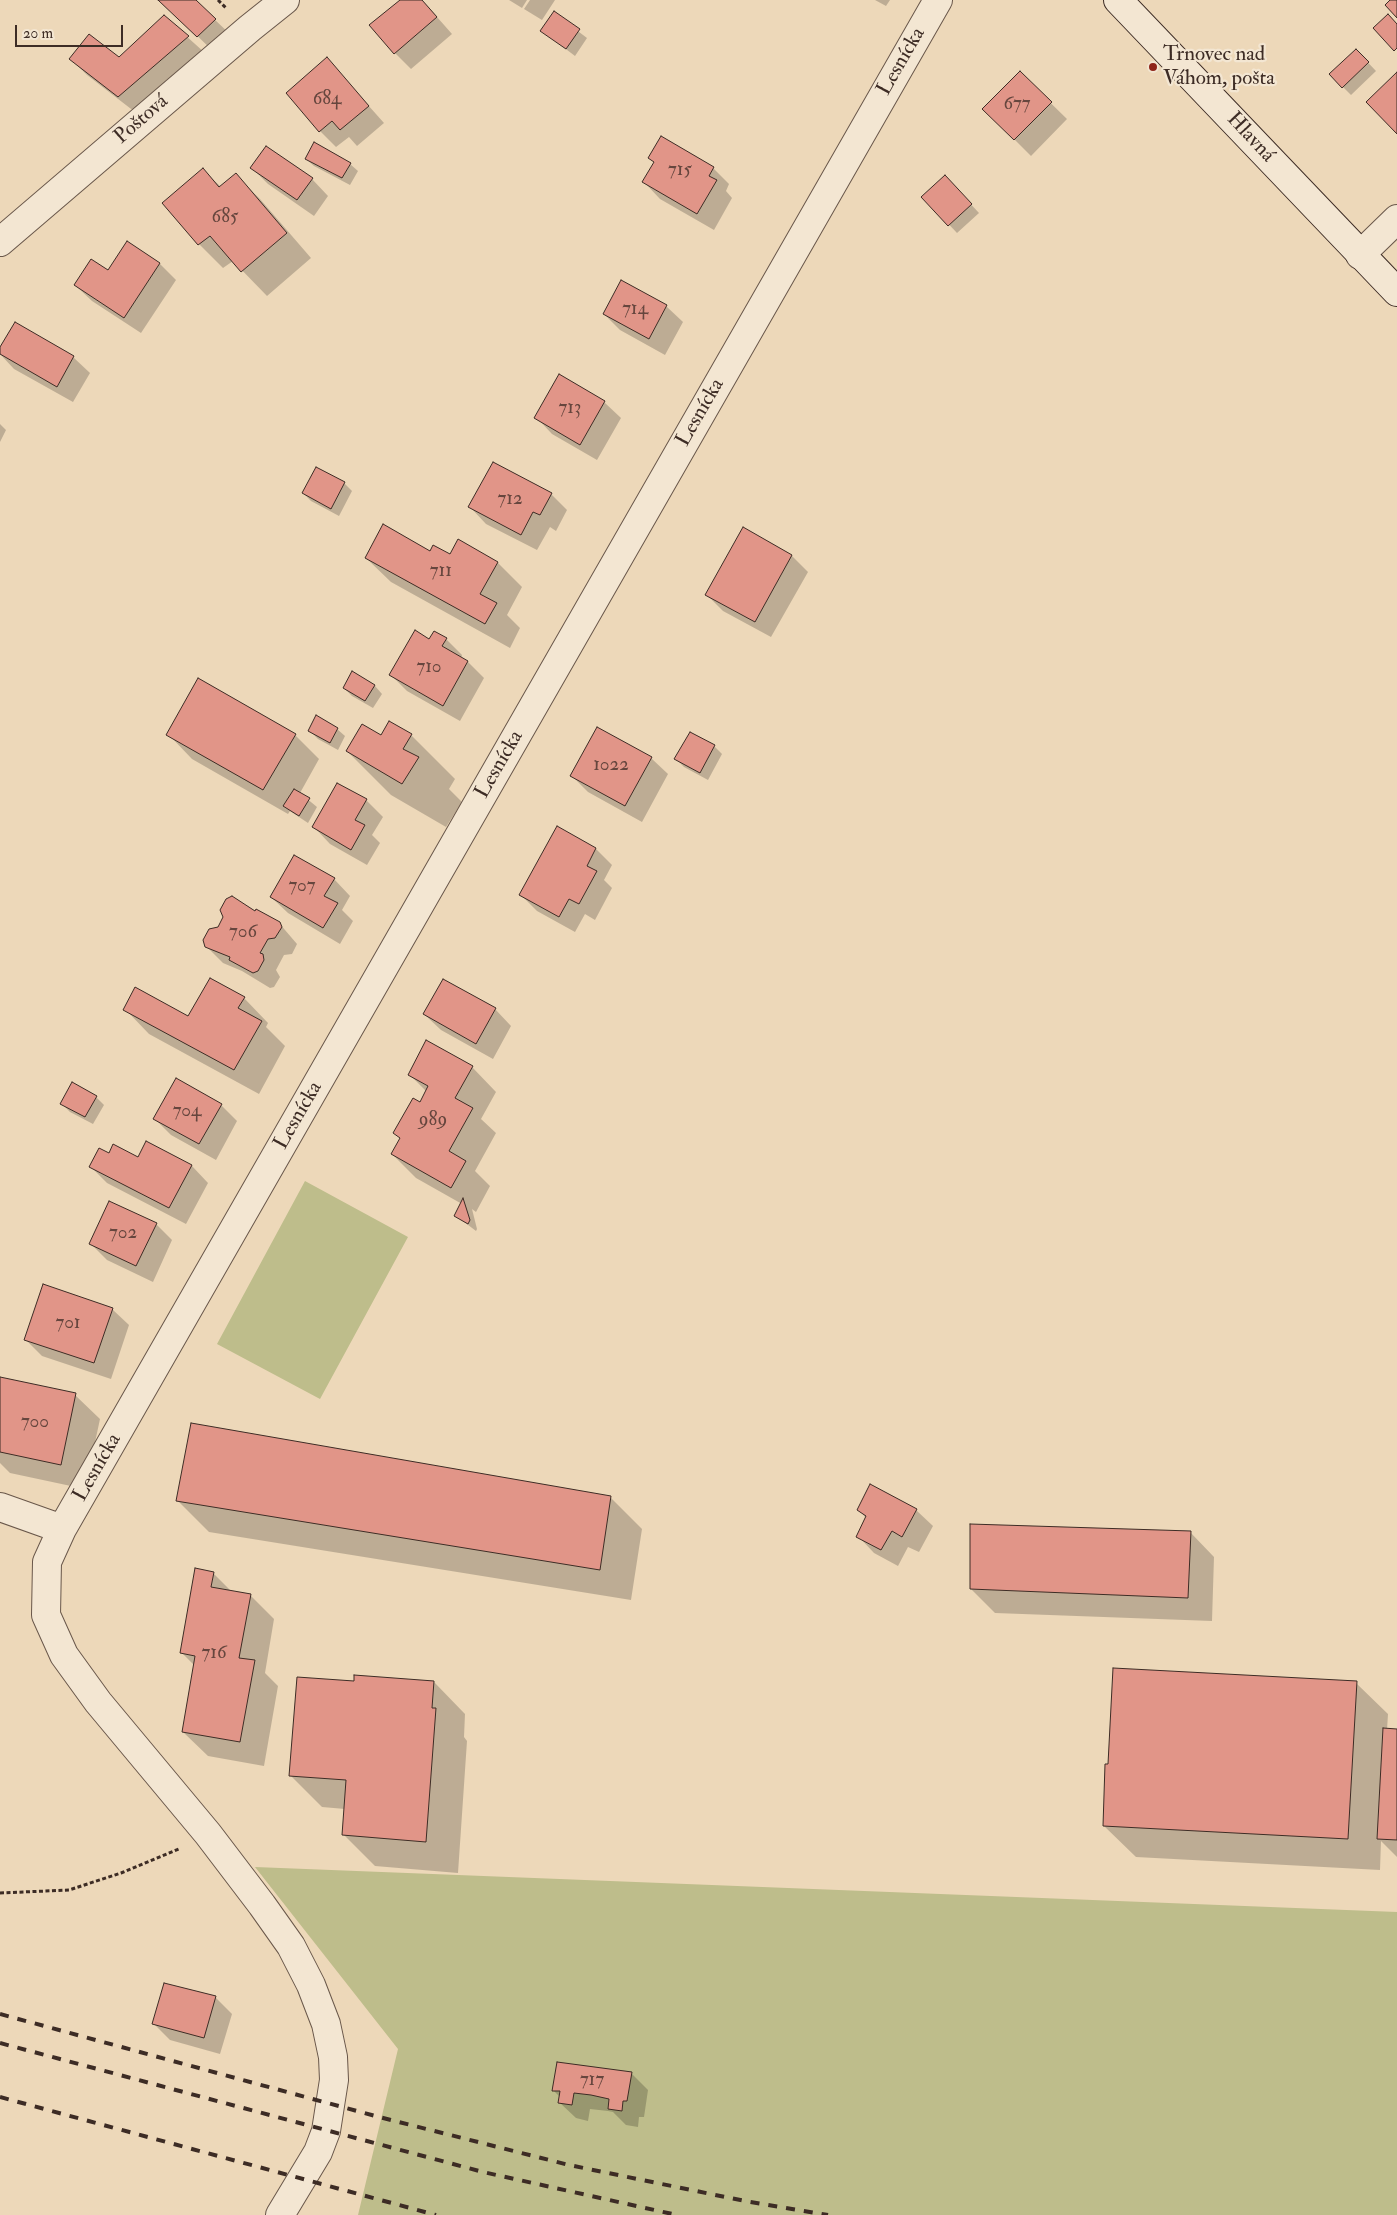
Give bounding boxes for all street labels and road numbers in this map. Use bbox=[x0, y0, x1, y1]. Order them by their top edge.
street label: Lesnícka bbox=[872, 23, 932, 101]
street label: Poštová bbox=[110, 90, 174, 150]
street label: Hlavná bbox=[1221, 108, 1279, 168]
street label: Lesnícka bbox=[671, 374, 731, 452]
street label: Lesnícka bbox=[470, 726, 530, 804]
street label: Lesnícka bbox=[269, 1077, 329, 1155]
street label: Lesnícka bbox=[68, 1429, 128, 1507]

